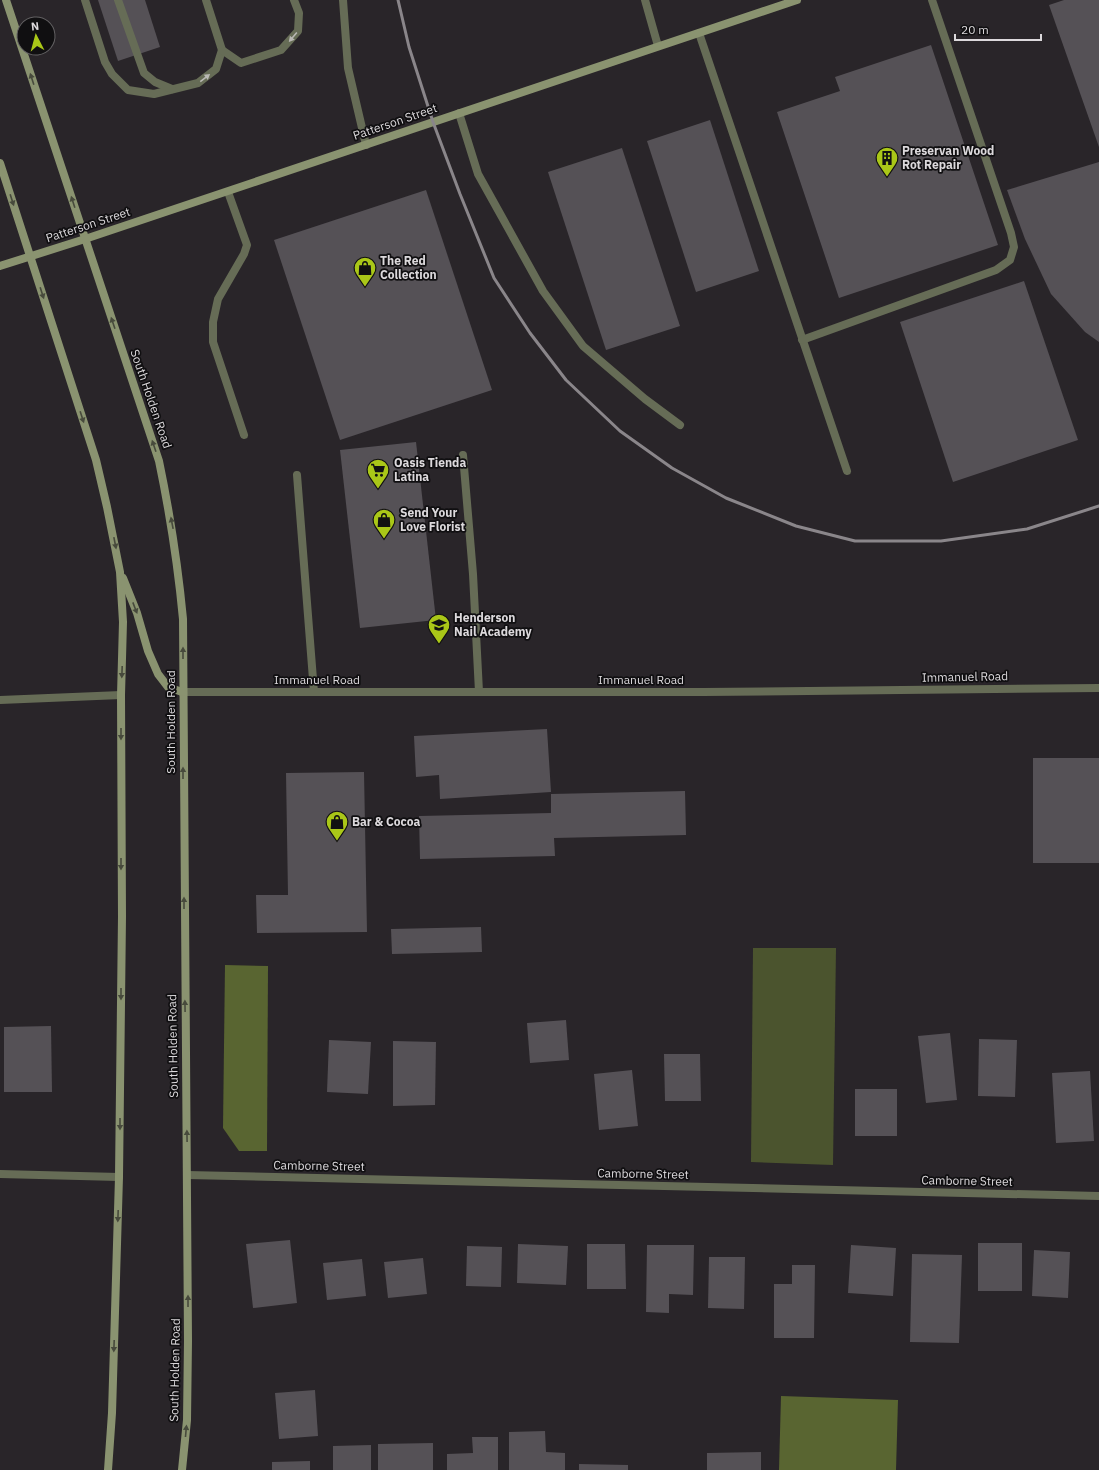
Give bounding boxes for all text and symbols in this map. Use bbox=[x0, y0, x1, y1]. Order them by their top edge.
north arrow bbox=[16, 16, 56, 56]
scale bar bbox=[955, 16, 1041, 42]
text: N bbox=[30, 19, 40, 33]
text: 20 m bbox=[961, 22, 989, 37]
one-way arrow bbox=[288, 31, 297, 42]
one-way arrow bbox=[29, 73, 35, 85]
one-way arrow bbox=[199, 74, 210, 82]
street label: Patterson Street bbox=[351, 100, 439, 143]
place label: Preservan Wood Rot Repair bbox=[902, 143, 994, 172]
building icon: Preservan Wood Rot Repair bbox=[874, 145, 900, 178]
one-way arrow bbox=[9, 194, 15, 206]
one-way arrow bbox=[70, 196, 76, 208]
street label: Patterson Street bbox=[44, 204, 132, 245]
place label: The Red Collection bbox=[380, 253, 437, 282]
shop icon: The Red Collection bbox=[352, 255, 378, 288]
one-way arrow bbox=[39, 288, 45, 300]
one-way arrow bbox=[110, 316, 116, 328]
street label: South Holden Road bbox=[128, 347, 175, 450]
one-way arrow bbox=[79, 411, 85, 423]
one-way arrow bbox=[151, 440, 157, 452]
place label: Oasis Tienda Latina bbox=[394, 455, 466, 484]
supermarket icon: Oasis Tienda Latina bbox=[365, 457, 391, 490]
place label: Send Your Love Florist bbox=[400, 505, 466, 534]
shop icon: Send Your Love Florist bbox=[371, 507, 397, 540]
one-way arrow bbox=[168, 517, 174, 529]
one-way arrow bbox=[112, 537, 118, 549]
one-way arrow bbox=[133, 603, 139, 615]
place label: Henderson Nail Academy bbox=[454, 610, 532, 639]
school or university icon: Henderson Nail Academy bbox=[426, 612, 452, 645]
one-way arrow bbox=[180, 646, 186, 659]
one-way arrow bbox=[118, 666, 125, 678]
street label: Immanuel Road bbox=[922, 668, 1008, 685]
street label: South Holden Road bbox=[163, 670, 178, 774]
street label: Immanuel Road bbox=[274, 672, 360, 687]
street label: Immanuel Road bbox=[598, 672, 684, 687]
one-way arrow bbox=[118, 728, 124, 741]
one-way arrow bbox=[180, 766, 186, 779]
shop icon: Bar & Cocoa bbox=[324, 809, 350, 842]
place label: Bar & Cocoa bbox=[352, 814, 420, 829]
one-way arrow bbox=[118, 858, 124, 871]
one-way arrow bbox=[181, 896, 187, 909]
one-way arrow bbox=[118, 988, 124, 1001]
street label: South Holden Road bbox=[164, 994, 181, 1098]
one-way arrow bbox=[182, 999, 188, 1012]
one-way arrow bbox=[117, 1118, 123, 1131]
one-way arrow bbox=[183, 1130, 190, 1142]
street label: Camborne Street bbox=[273, 1157, 365, 1174]
street label: Camborne Street bbox=[597, 1165, 689, 1182]
street label: Camborne Street bbox=[921, 1172, 1013, 1189]
one-way arrow bbox=[115, 1210, 121, 1223]
one-way arrow bbox=[185, 1294, 191, 1307]
street label: South Holden Road bbox=[166, 1318, 183, 1422]
one-way arrow bbox=[111, 1340, 117, 1353]
one-way arrow bbox=[183, 1425, 189, 1437]

